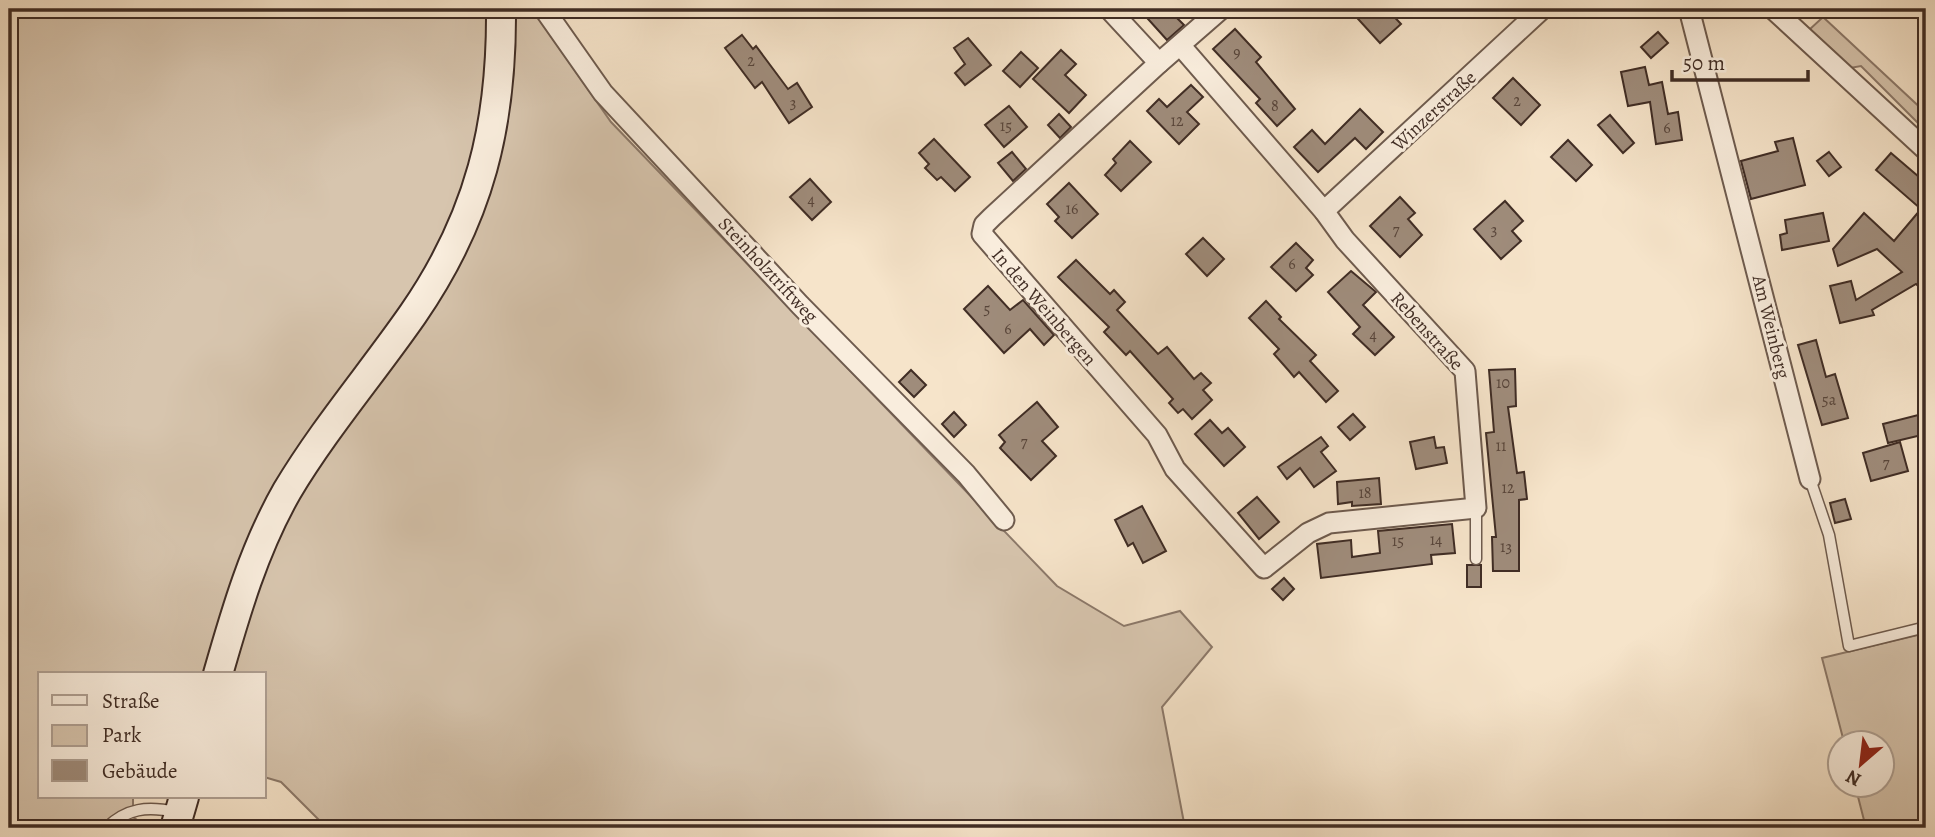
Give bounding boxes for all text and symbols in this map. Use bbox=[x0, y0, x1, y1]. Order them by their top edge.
scale bar bbox=[1672, 38, 1809, 82]
house number: 9 bbox=[1233, 42, 1241, 64]
text: 50 m bbox=[1683, 49, 1725, 77]
house number: 2 bbox=[747, 50, 755, 72]
street label: Winzerstraße bbox=[1385, 65, 1482, 158]
house number: 2 bbox=[1513, 90, 1521, 112]
house number: 3 bbox=[790, 92, 796, 114]
house number: 8 bbox=[1271, 95, 1279, 117]
house number: 12 bbox=[1170, 110, 1184, 132]
house number: 15 bbox=[1000, 115, 1012, 137]
house number: 6 bbox=[1663, 117, 1671, 139]
house number: 4 bbox=[807, 189, 815, 211]
house number: 16 bbox=[1066, 198, 1078, 220]
street label: Steinholztriftweg bbox=[712, 211, 824, 329]
house number: 7 bbox=[1393, 219, 1400, 241]
house number: 3 bbox=[1491, 219, 1497, 241]
street label: In den Weinbergen bbox=[986, 243, 1102, 371]
house number: 6 bbox=[1288, 253, 1296, 275]
street label: Am Weinberg bbox=[1745, 272, 1797, 382]
street label: Rebenstraße bbox=[1385, 286, 1469, 376]
house number: 5 bbox=[984, 298, 991, 320]
house number: 6 bbox=[1004, 318, 1012, 340]
house number: 4 bbox=[1369, 324, 1377, 346]
house number: 10 bbox=[1496, 372, 1510, 394]
house number: 5a bbox=[1822, 389, 1837, 411]
house number: 7 bbox=[1021, 431, 1028, 453]
house number: 11 bbox=[1496, 435, 1507, 457]
house number: 7 bbox=[1883, 452, 1890, 474]
house number: 12 bbox=[1501, 477, 1515, 499]
house number: 18 bbox=[1358, 482, 1372, 504]
house number: 14 bbox=[1430, 529, 1442, 551]
house number: 15 bbox=[1392, 530, 1404, 552]
house number: 13 bbox=[1500, 536, 1512, 558]
legend bbox=[38, 672, 266, 798]
text: Straße bbox=[102, 687, 160, 715]
text: Park bbox=[102, 721, 142, 749]
north arrow bbox=[1826, 728, 1896, 798]
text: Gebäude bbox=[102, 757, 178, 785]
text: N bbox=[1841, 763, 1866, 793]

